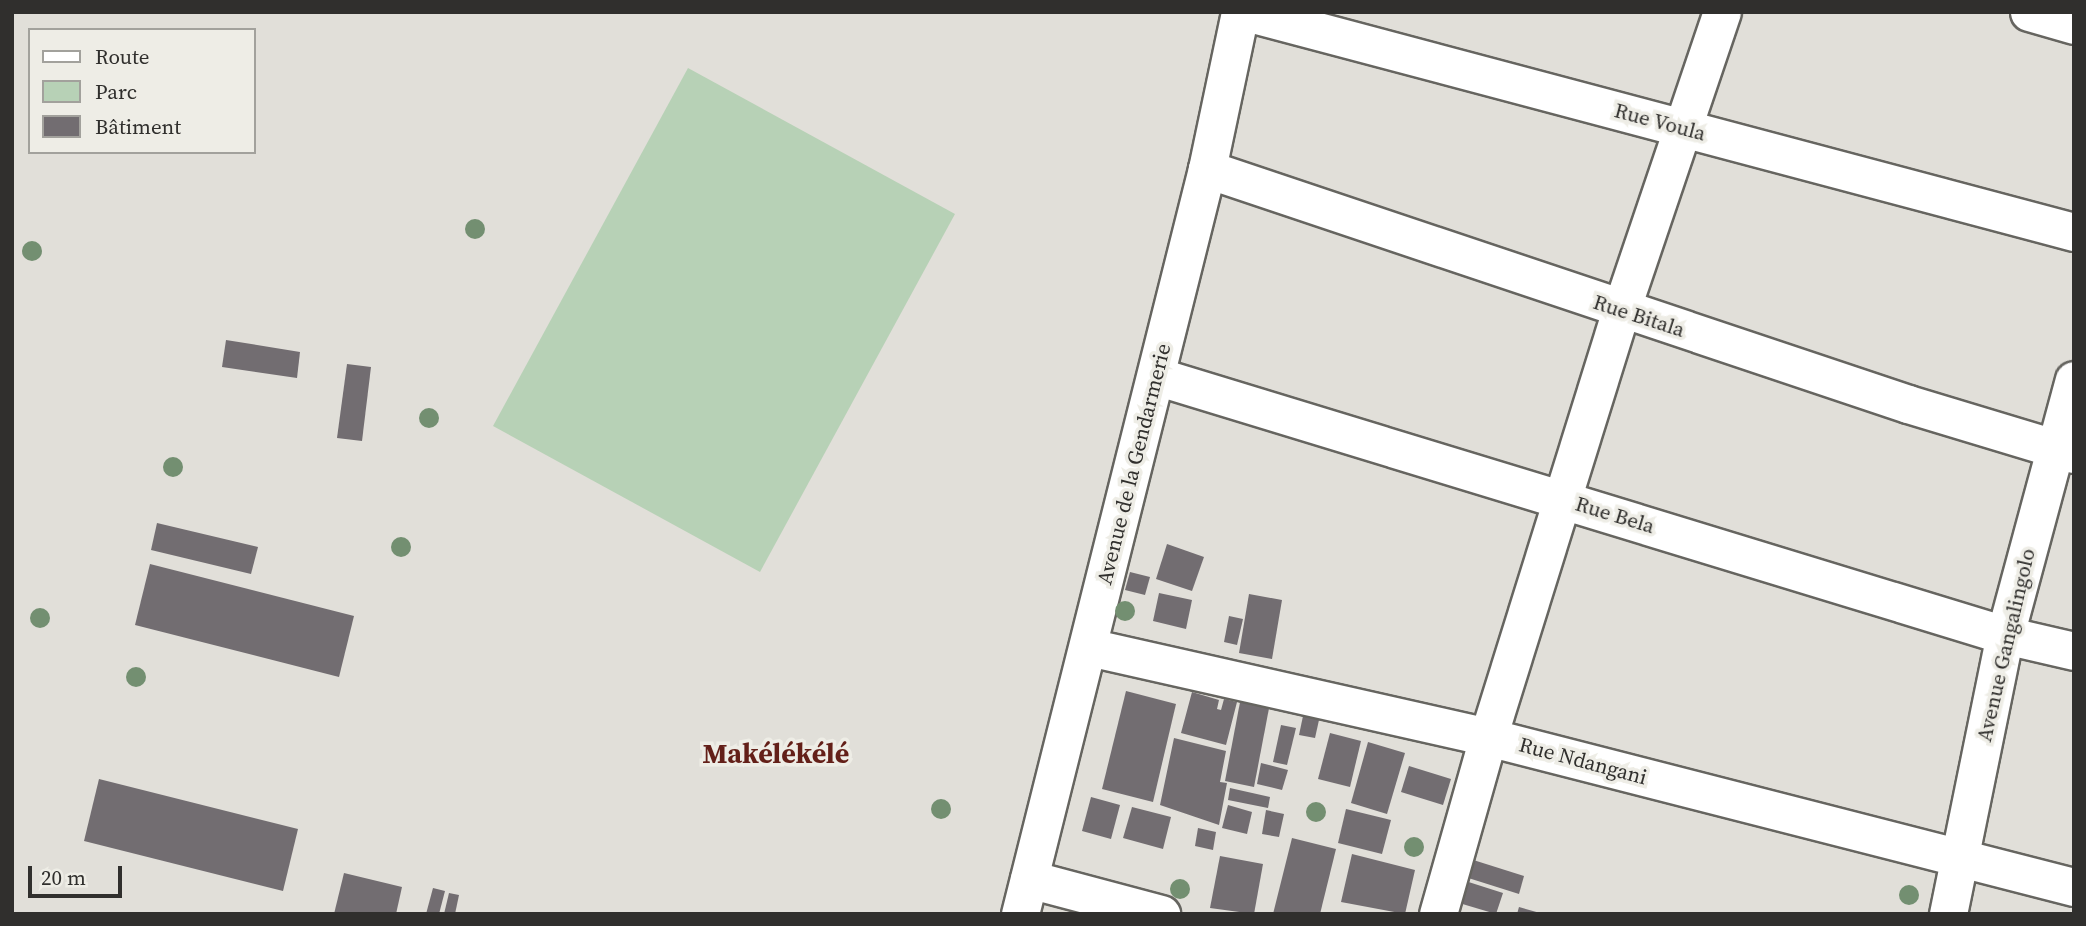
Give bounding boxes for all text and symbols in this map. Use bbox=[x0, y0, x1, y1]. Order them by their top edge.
legend bbox=[28, 28, 256, 154]
text: Route bbox=[95, 42, 150, 71]
text: Parc bbox=[95, 77, 137, 106]
street label: Rue Voula bbox=[1611, 98, 1709, 146]
text: Bâtiment bbox=[95, 112, 181, 141]
street label: Rue Bitala bbox=[1590, 289, 1688, 343]
street label: Avenue de la Gendarmerie bbox=[1092, 341, 1176, 587]
street label: Rue Bela bbox=[1572, 491, 1658, 539]
street label: Avenue Gangalingolo bbox=[1971, 546, 2041, 744]
street label: Rue Ndangani bbox=[1516, 732, 1650, 790]
district label: Makélékélé bbox=[703, 736, 849, 770]
scale bar bbox=[32, 852, 126, 896]
text: 20 m bbox=[41, 863, 86, 892]

